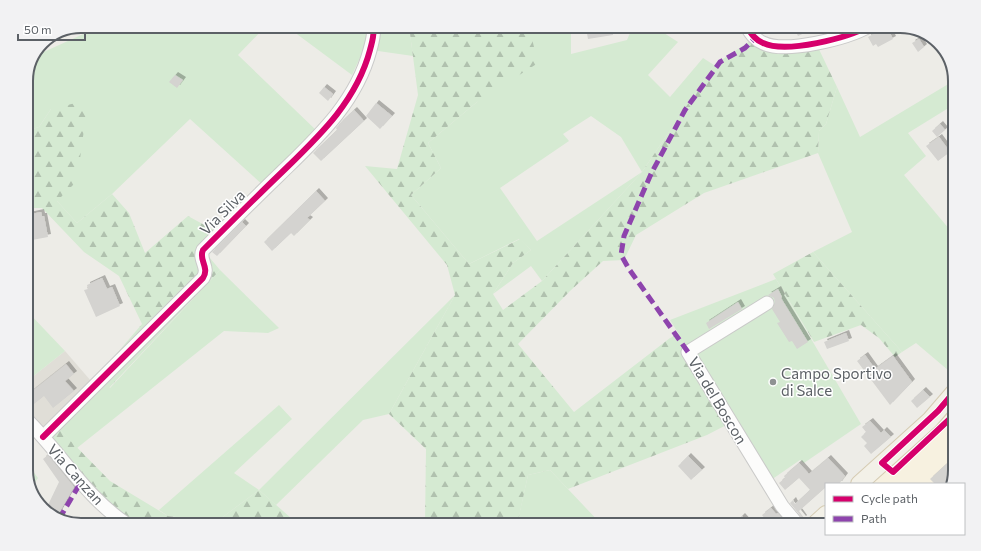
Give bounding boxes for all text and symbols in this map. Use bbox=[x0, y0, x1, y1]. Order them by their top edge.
scale bar bbox=[18, 16, 85, 42]
text: 50 m bbox=[24, 22, 52, 36]
street label: Via Silva bbox=[196, 186, 248, 238]
street label: Via del Boscon bbox=[685, 353, 751, 447]
place label: Campo Sportivo di Salce bbox=[781, 364, 892, 399]
marker: Campo Sportivo di Salce bbox=[768, 377, 778, 387]
street label: Via Canzan bbox=[44, 440, 108, 508]
legend bbox=[825, 483, 965, 535]
text: Cycle path bbox=[861, 491, 918, 505]
text: Path bbox=[861, 511, 887, 525]

